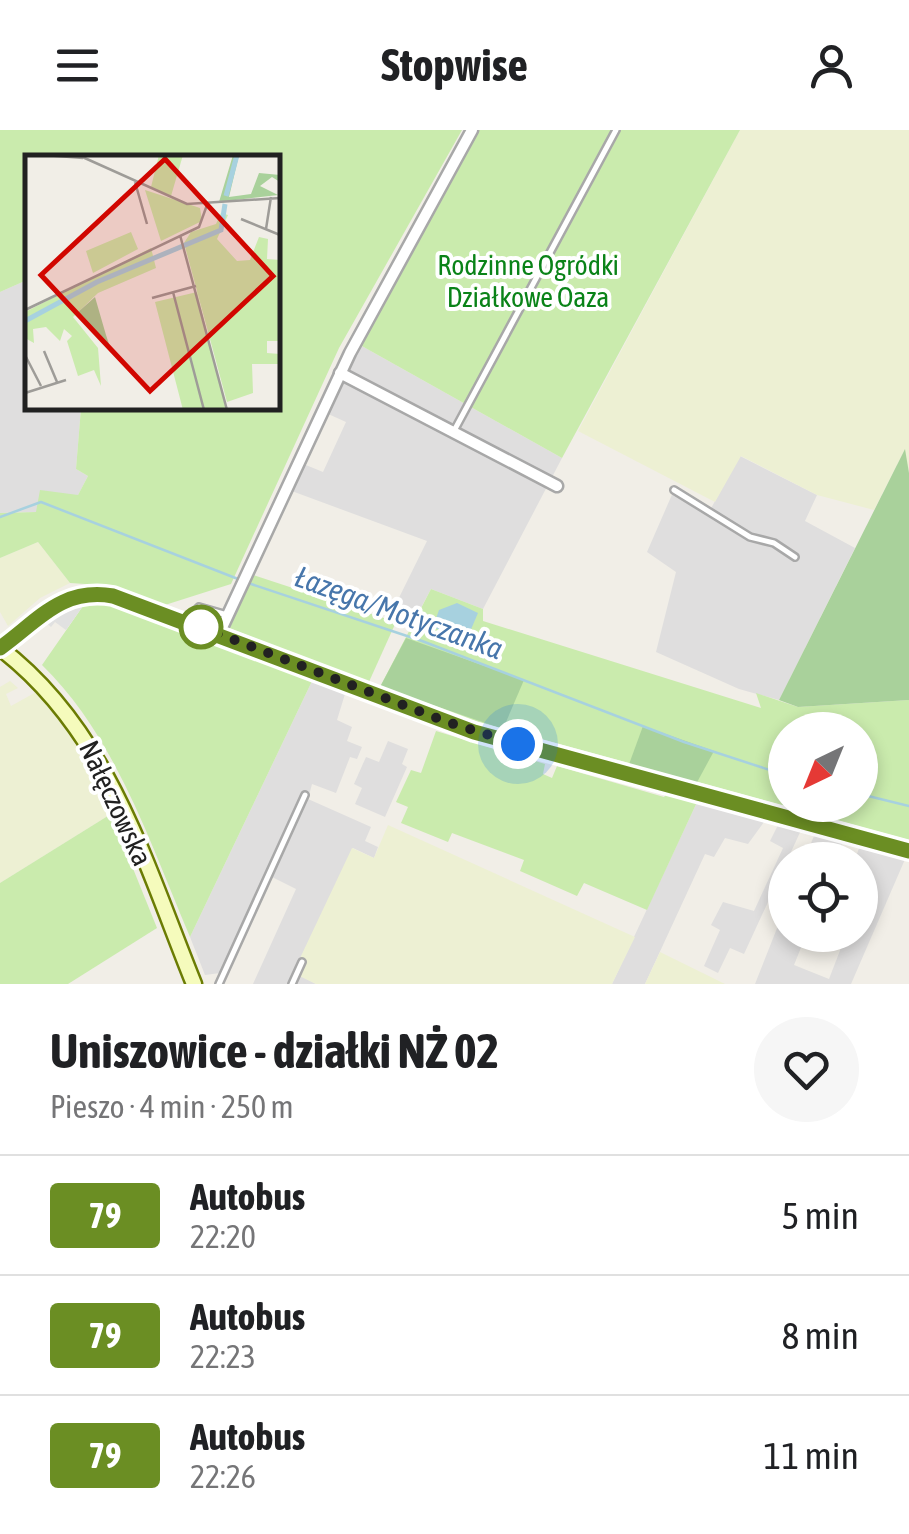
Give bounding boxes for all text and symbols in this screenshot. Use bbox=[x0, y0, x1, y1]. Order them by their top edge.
icon: menu bbox=[50, 38, 105, 93]
icon: person bbox=[804, 38, 859, 93]
text: Stopwise bbox=[381, 39, 528, 91]
inset map bbox=[25, 155, 280, 410]
park label: Rodzinne Ogródki Działkowe Oaza bbox=[437, 249, 619, 313]
water label: Łazęga/Motyczanka bbox=[291, 559, 507, 665]
unlabelled marker bbox=[180, 606, 222, 648]
north arrow bbox=[768, 712, 878, 822]
map controls bbox=[768, 712, 878, 952]
your location bbox=[493, 719, 543, 769]
street label: Nałęczowska bbox=[73, 735, 159, 871]
button: locate bbox=[768, 842, 878, 952]
button: heart bbox=[754, 1017, 859, 1122]
text: Uniszowice - działki NŻ 02 bbox=[50, 1023, 499, 1078]
text: Pieszo · 4 min · 250 m bbox=[50, 1088, 294, 1125]
text: Autobus bbox=[190, 1175, 305, 1218]
text: 5 min bbox=[781, 1194, 859, 1237]
text: 79 bbox=[89, 1195, 121, 1235]
text: 22:20 bbox=[190, 1218, 256, 1255]
text: Autobus bbox=[190, 1295, 305, 1338]
text: 8 min bbox=[781, 1314, 859, 1357]
text: 79 bbox=[89, 1315, 121, 1355]
text: 22:23 bbox=[190, 1338, 256, 1375]
text: Autobus bbox=[190, 1415, 305, 1458]
text: 11 min bbox=[764, 1434, 859, 1477]
text: 79 bbox=[89, 1435, 121, 1475]
text: 22:26 bbox=[190, 1458, 256, 1495]

